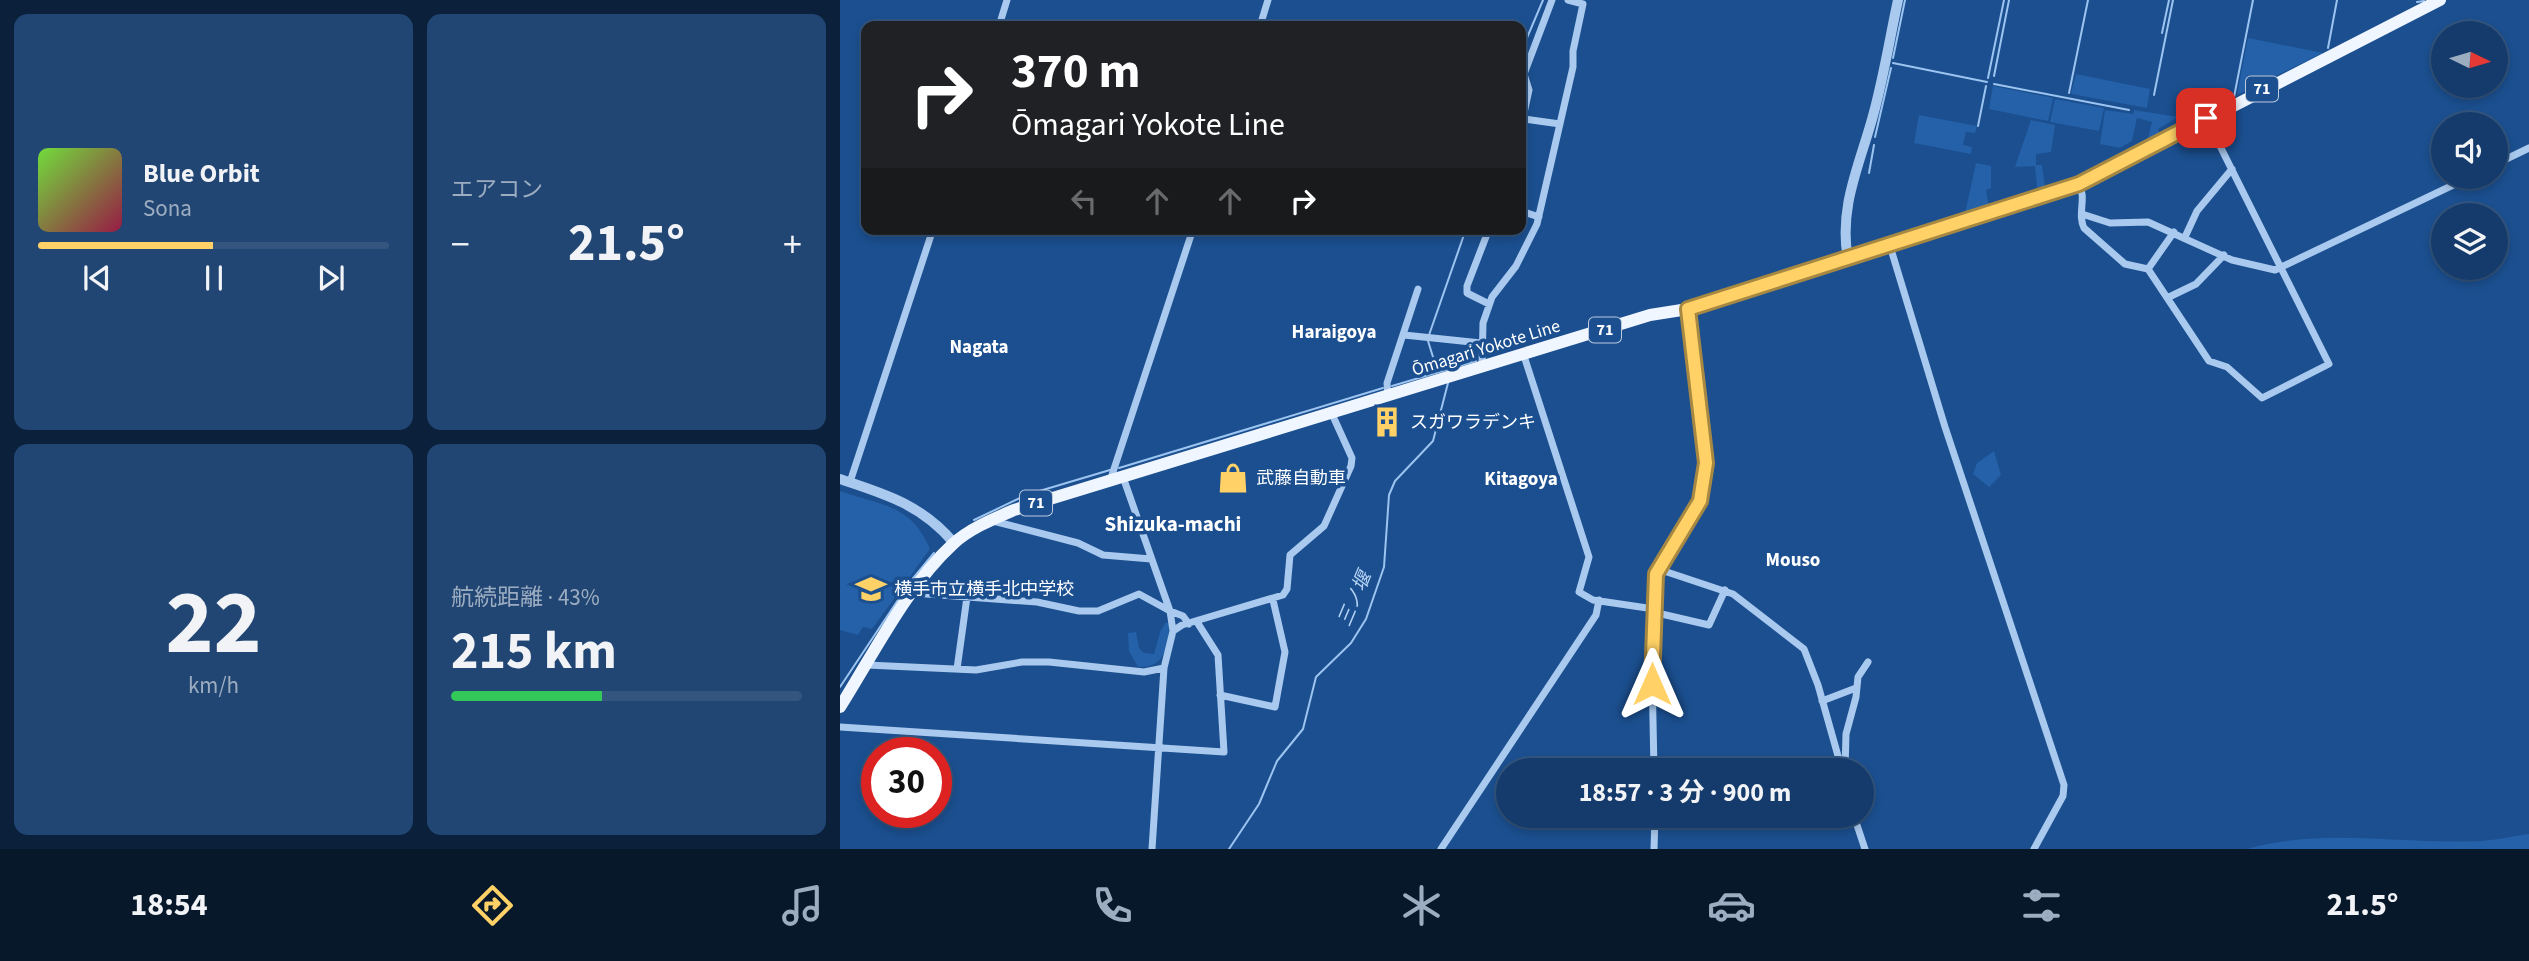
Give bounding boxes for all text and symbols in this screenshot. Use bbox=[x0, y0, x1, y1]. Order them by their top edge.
north arrow bbox=[2431, 21, 2508, 98]
map controls bbox=[2431, 21, 2508, 280]
text: 370 m bbox=[1011, 37, 1140, 107]
icon: right bbox=[896, 49, 987, 140]
road number: 71 bbox=[2246, 76, 2278, 102]
pin bbox=[2176, 88, 2236, 148]
icon: arrive bbox=[2187, 99, 2225, 137]
text: Ōmagari Yokote Line bbox=[1011, 102, 1285, 148]
button: sound bbox=[2431, 112, 2508, 189]
text: Blue Orbit bbox=[143, 155, 260, 192]
text: エアコン bbox=[451, 173, 543, 206]
icon: left bbox=[1065, 182, 1103, 220]
icon: ahead bbox=[1138, 182, 1176, 220]
icon: ahead bbox=[1211, 182, 1249, 220]
icon: right bbox=[1284, 182, 1322, 220]
text: Sona bbox=[143, 192, 192, 225]
button: layers bbox=[2431, 203, 2508, 280]
text: 21.5° bbox=[568, 207, 685, 281]
text: − bbox=[451, 218, 470, 272]
text: + bbox=[783, 218, 802, 272]
icon: previous bbox=[78, 259, 116, 297]
icon: pause bbox=[195, 259, 233, 297]
icon: next bbox=[312, 259, 350, 297]
street label: Ōmagari Yokote Line bbox=[1409, 314, 1563, 382]
road number: 71 bbox=[1589, 318, 1621, 342]
district label: Haraigoya bbox=[1292, 319, 1376, 346]
district label: Nagata bbox=[949, 334, 1009, 361]
building icon: スガワラデンキ bbox=[1370, 405, 1404, 439]
place label: スガワラデンキ bbox=[1410, 410, 1536, 435]
shop icon: 武藤自動車 bbox=[1216, 461, 1250, 495]
place label: 武藤自動車 bbox=[1256, 466, 1346, 491]
district label: Kitagoya bbox=[1484, 466, 1558, 493]
road number: 71 bbox=[1020, 490, 1052, 516]
district label: Shizuka-machi bbox=[1105, 509, 1241, 539]
district label: Mouso bbox=[1766, 547, 1820, 574]
text: 22 bbox=[165, 559, 262, 688]
water label: 三ノ堰 bbox=[1331, 565, 1380, 631]
school or university icon: 横手市立横手北中学校 bbox=[854, 572, 888, 606]
place label: 横手市立横手北中学校 bbox=[894, 577, 1074, 602]
text: 航続距離 · 43% bbox=[451, 581, 600, 614]
text: 215 km bbox=[451, 615, 617, 689]
position arrow bbox=[1615, 647, 1689, 721]
text: km/h bbox=[188, 669, 239, 702]
speed limit sign: 30 bbox=[861, 737, 952, 828]
text: 18:57 · 3 分 · 900 m bbox=[1579, 774, 1791, 811]
icon: directions bbox=[468, 881, 517, 930]
icon: music bbox=[778, 881, 827, 930]
icon: phone bbox=[1088, 881, 1137, 930]
icon: climate bbox=[1397, 881, 1446, 930]
icon: car bbox=[1707, 881, 1756, 930]
icon: filters bbox=[2017, 881, 2066, 930]
text: 18:54 bbox=[130, 882, 208, 928]
text: 21.5° bbox=[2327, 882, 2399, 928]

